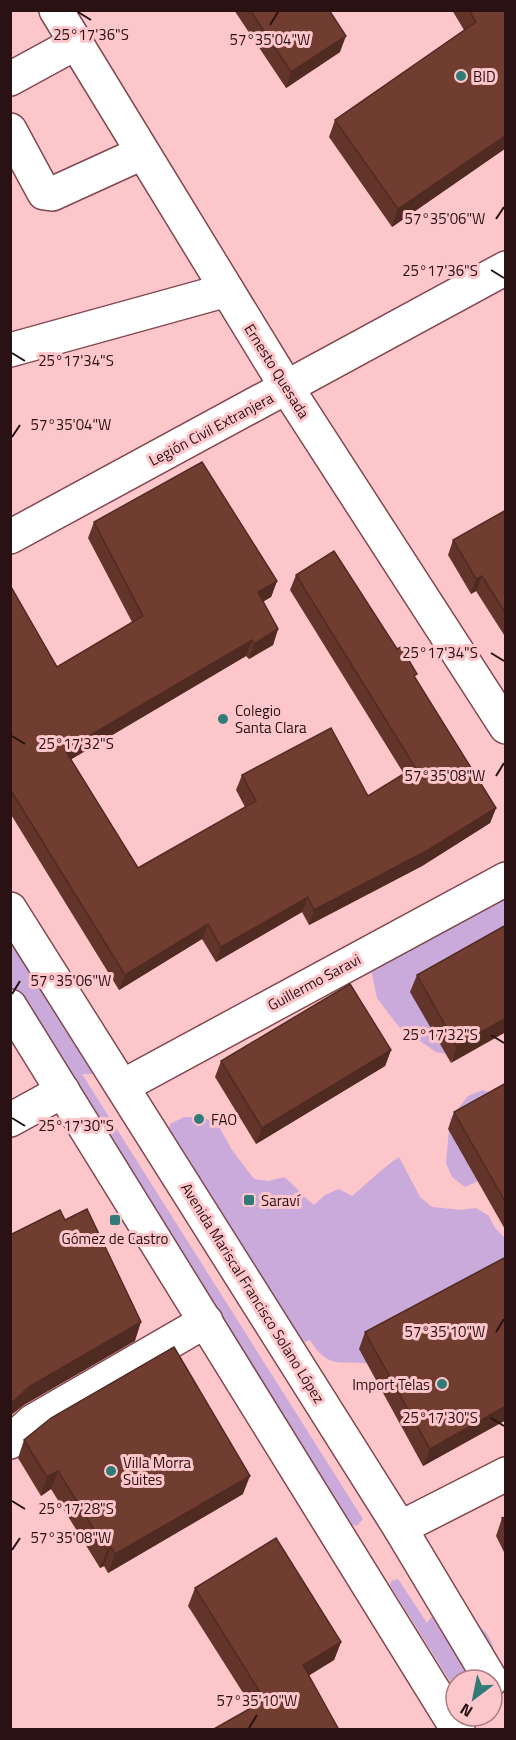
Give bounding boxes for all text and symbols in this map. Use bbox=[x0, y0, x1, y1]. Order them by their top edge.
text: 25°17'36"S bbox=[53, 23, 129, 46]
text: 57°35'04"W bbox=[230, 28, 310, 51]
place label: BID bbox=[473, 65, 496, 88]
marker: BID bbox=[454, 69, 468, 83]
text: 57°35'06"W bbox=[405, 207, 485, 230]
text: 25°17'36"S bbox=[402, 259, 478, 282]
street label: Ernesto Quesada bbox=[239, 319, 316, 423]
text: 25°17'34"S bbox=[38, 349, 114, 372]
street label: Legión Civil Extranjera bbox=[145, 386, 278, 472]
text: 57°35'04"W bbox=[31, 413, 111, 436]
text: 25°17'34"S bbox=[402, 641, 478, 664]
place label: Colegio Santa Clara bbox=[235, 699, 307, 739]
marker: Colegio Santa Clara bbox=[216, 712, 230, 726]
text: 25°17'32"S bbox=[38, 732, 114, 755]
text: 57°35'08"W bbox=[405, 764, 485, 787]
street label: Guillermo Saravi bbox=[263, 948, 365, 1016]
text: 57°35'06"W bbox=[31, 969, 111, 992]
text: 25°17'32"S bbox=[402, 1023, 478, 1046]
place label: FAO bbox=[211, 1108, 237, 1131]
marker: FAO bbox=[192, 1112, 206, 1126]
text: 25°17'30"S bbox=[38, 1114, 114, 1137]
street label: Avenida Mariscal Francisco Solano López bbox=[175, 1178, 331, 1408]
place label: Saraví bbox=[261, 1189, 301, 1212]
marker: Saraví bbox=[242, 1193, 256, 1207]
marker: Gómez de Castro bbox=[108, 1213, 122, 1227]
place label: Gómez de Castro bbox=[61, 1227, 169, 1250]
text: 57°35'10"W bbox=[405, 1320, 485, 1343]
place label: Import Telas bbox=[352, 1373, 430, 1396]
marker: Import Telas bbox=[435, 1377, 449, 1391]
text: 25°17'30"S bbox=[402, 1406, 478, 1429]
place label: Villa Morra Suites bbox=[123, 1451, 192, 1491]
marker: Villa Morra Suites bbox=[104, 1464, 118, 1478]
text: 25°17'28"S bbox=[38, 1497, 114, 1520]
text: 57°35'08"W bbox=[31, 1526, 111, 1549]
north arrow bbox=[444, 1668, 504, 1728]
text: 57°35'10"W bbox=[217, 1689, 297, 1712]
text: N bbox=[455, 1698, 477, 1724]

